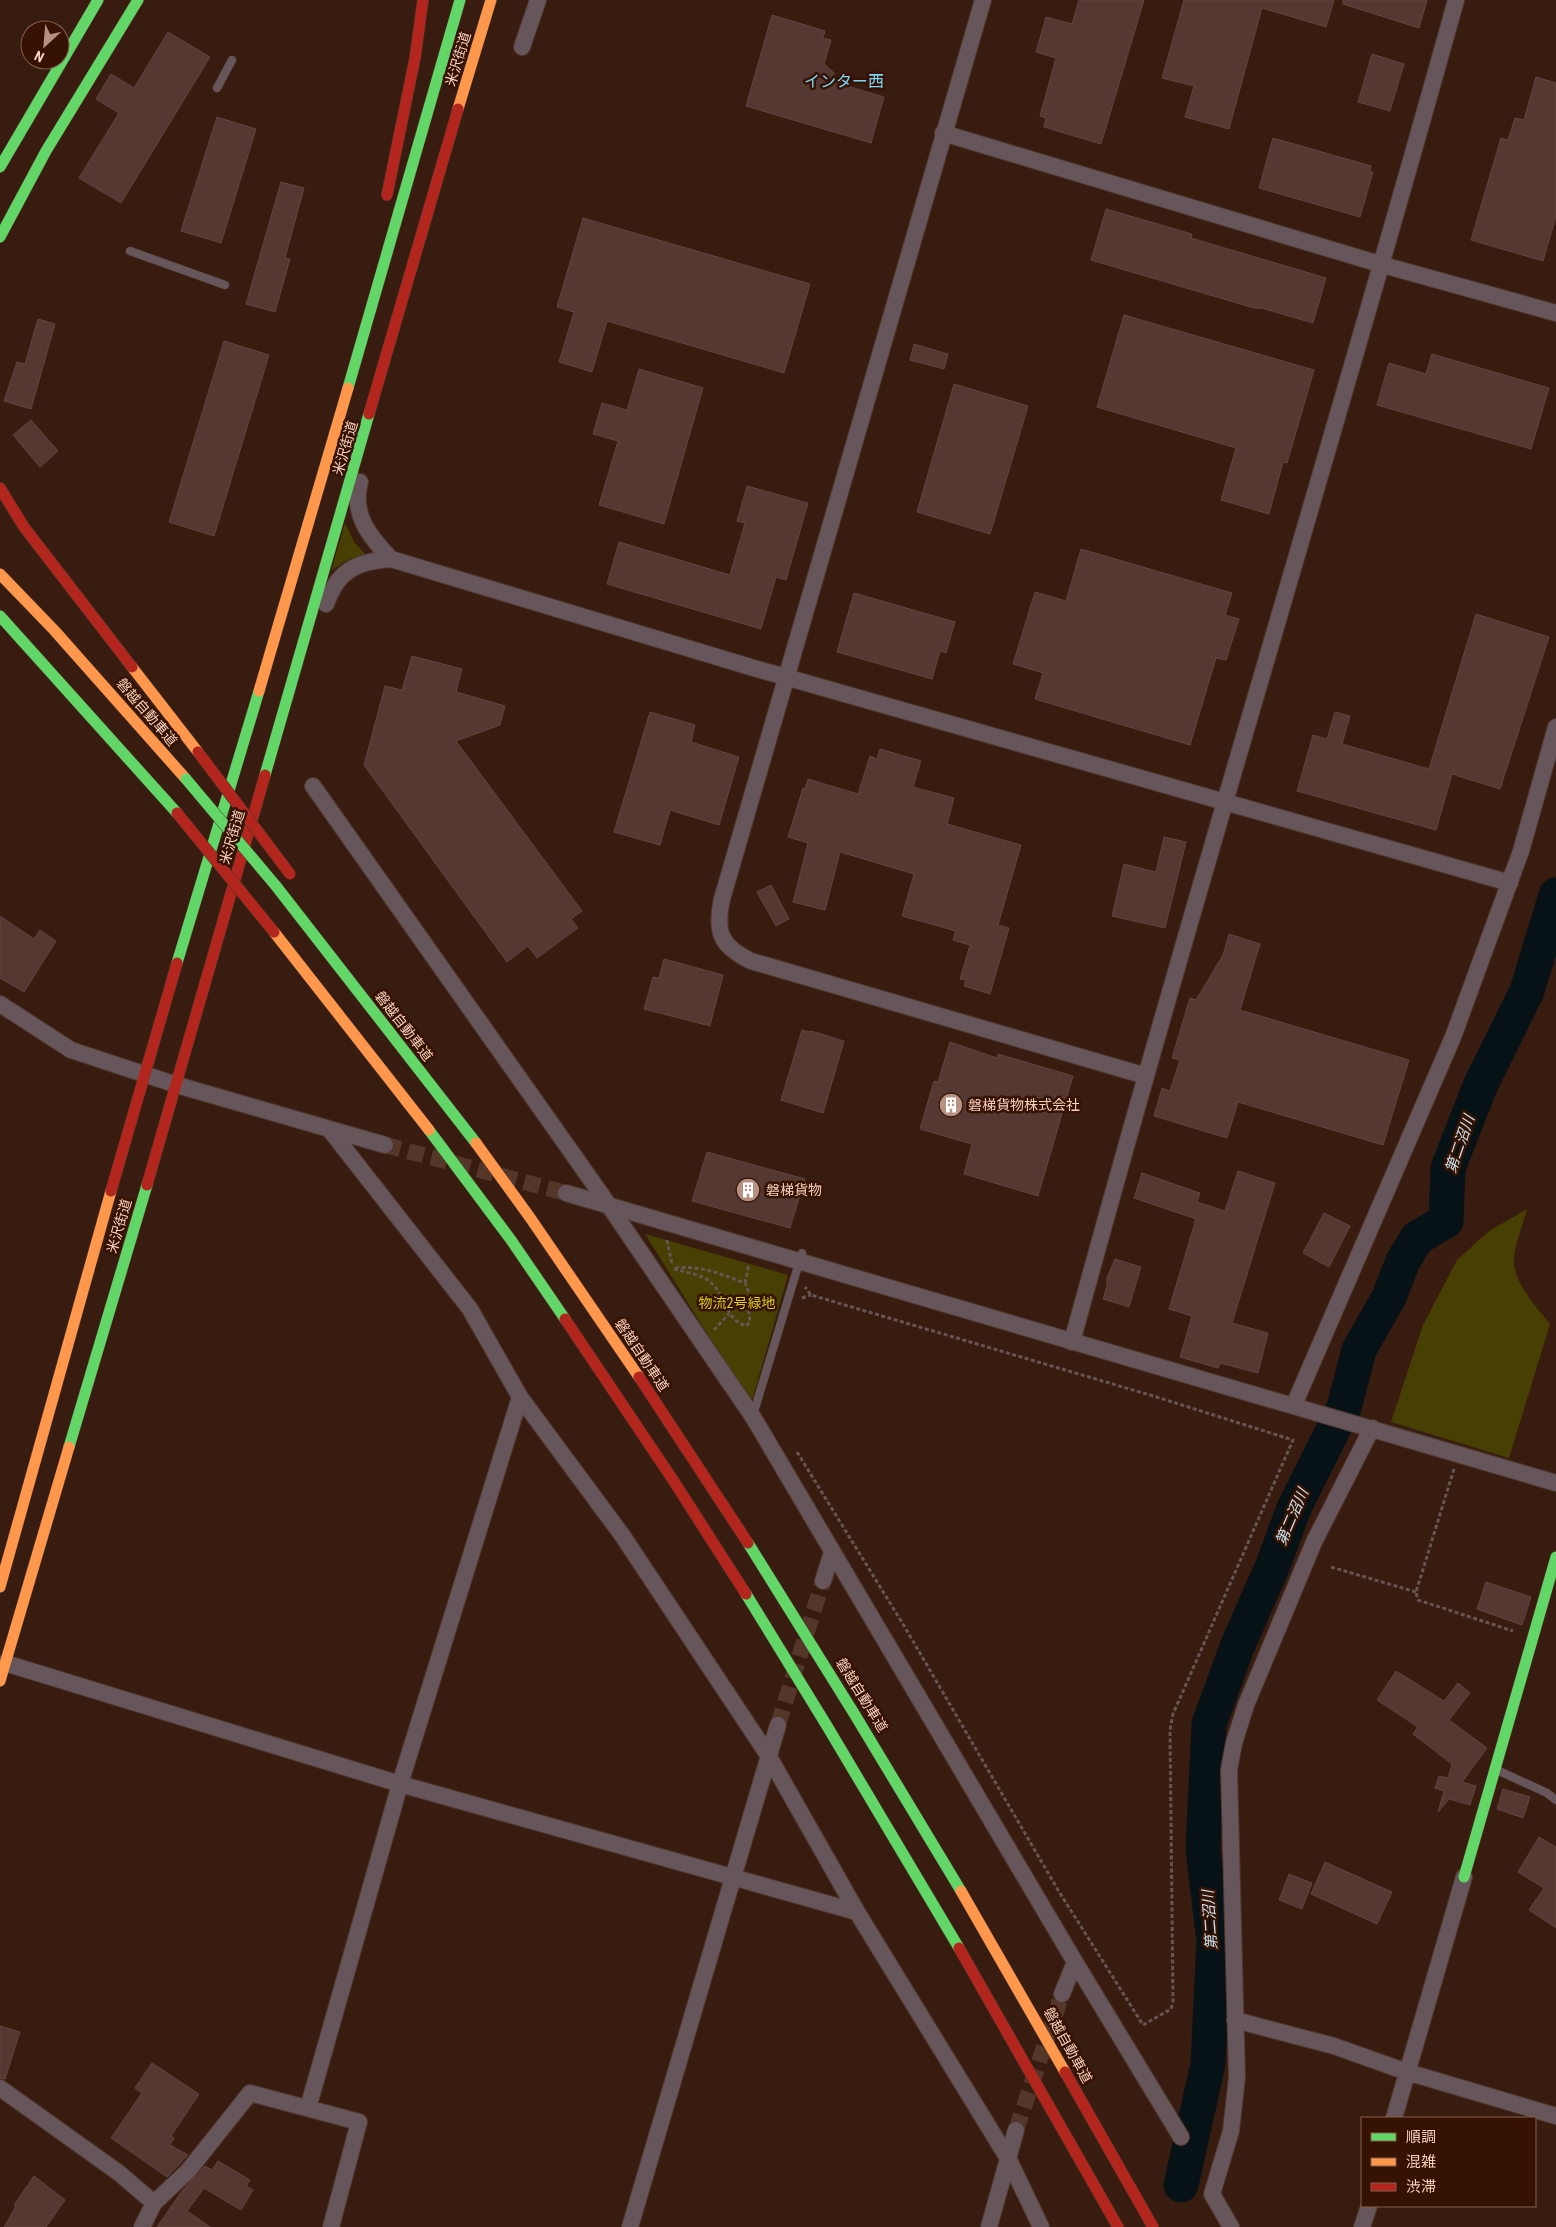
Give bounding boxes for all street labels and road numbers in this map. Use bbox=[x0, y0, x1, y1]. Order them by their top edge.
street label: 米沢街道 bbox=[442, 30, 474, 88]
street label: 米沢街道 bbox=[330, 419, 360, 477]
street label: 磐越自動車道 bbox=[113, 675, 181, 749]
street label: 米沢街道 bbox=[217, 808, 247, 866]
street label: 磐越自動車道 bbox=[372, 988, 436, 1064]
street label: 米沢街道 bbox=[104, 1197, 134, 1255]
street label: 磐越自動車道 bbox=[612, 1316, 672, 1394]
street label: 磐越自動車道 bbox=[833, 1655, 891, 1735]
street label: 磐越自動車道 bbox=[1041, 2004, 1095, 2086]

